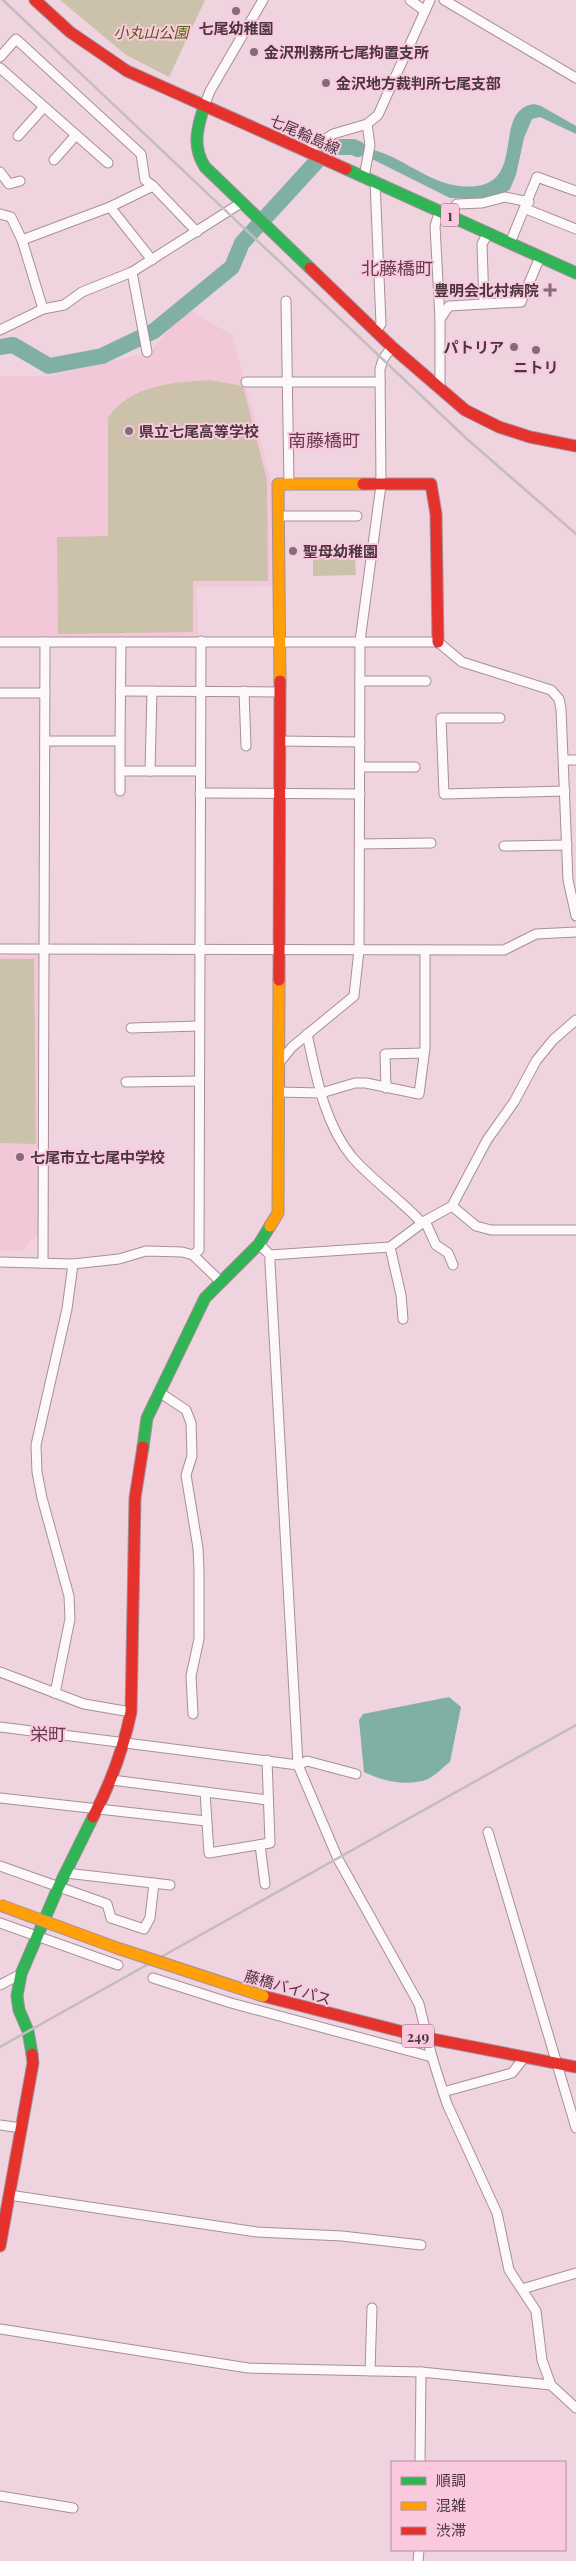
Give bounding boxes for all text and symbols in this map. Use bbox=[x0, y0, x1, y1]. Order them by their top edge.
marker: 七尾幼稚園 bbox=[230, 5, 242, 17]
place label: 七尾幼稚園 bbox=[198, 18, 274, 38]
park label: 小丸山公園 bbox=[113, 22, 190, 42]
place label: 金沢刑務所七尾拘置支所 bbox=[264, 42, 429, 62]
marker: 金沢刑務所七尾拘置支所 bbox=[248, 46, 260, 58]
place label: 金沢地方裁判所七尾支部 bbox=[336, 73, 501, 93]
marker: 金沢地方裁判所七尾支部 bbox=[320, 77, 332, 89]
street label: 七尾輪島線 bbox=[267, 110, 343, 158]
road number: 1 bbox=[441, 204, 459, 226]
district label: 北藤橋町 bbox=[361, 256, 433, 280]
place label: 豊明会北村病院 bbox=[434, 280, 539, 300]
marker: 豊明会北村病院 bbox=[543, 283, 557, 297]
place label: パトリア bbox=[444, 337, 504, 357]
marker: パトリア bbox=[508, 341, 520, 353]
marker: ニトリ bbox=[530, 344, 542, 356]
place label: ニトリ bbox=[513, 357, 559, 377]
place label: 県立七尾高等学校 bbox=[139, 421, 259, 441]
marker: 県立七尾高等学校 bbox=[123, 425, 135, 437]
district label: 南藤橋町 bbox=[288, 428, 360, 452]
place label: 聖母幼稚園 bbox=[303, 541, 378, 561]
marker: 聖母幼稚園 bbox=[287, 545, 299, 557]
place label: 七尾市立七尾中学校 bbox=[30, 1147, 165, 1167]
marker: 七尾市立七尾中学校 bbox=[14, 1151, 26, 1163]
district label: 栄町 bbox=[30, 1722, 66, 1746]
street label: 藤橋バイパス bbox=[242, 1965, 334, 2009]
road number: 249 bbox=[402, 2024, 434, 2048]
legend bbox=[391, 2461, 566, 2551]
text: 順調 bbox=[436, 2470, 466, 2490]
text: 混雑 bbox=[436, 2495, 466, 2515]
text: 渋滞 bbox=[436, 2520, 466, 2540]

